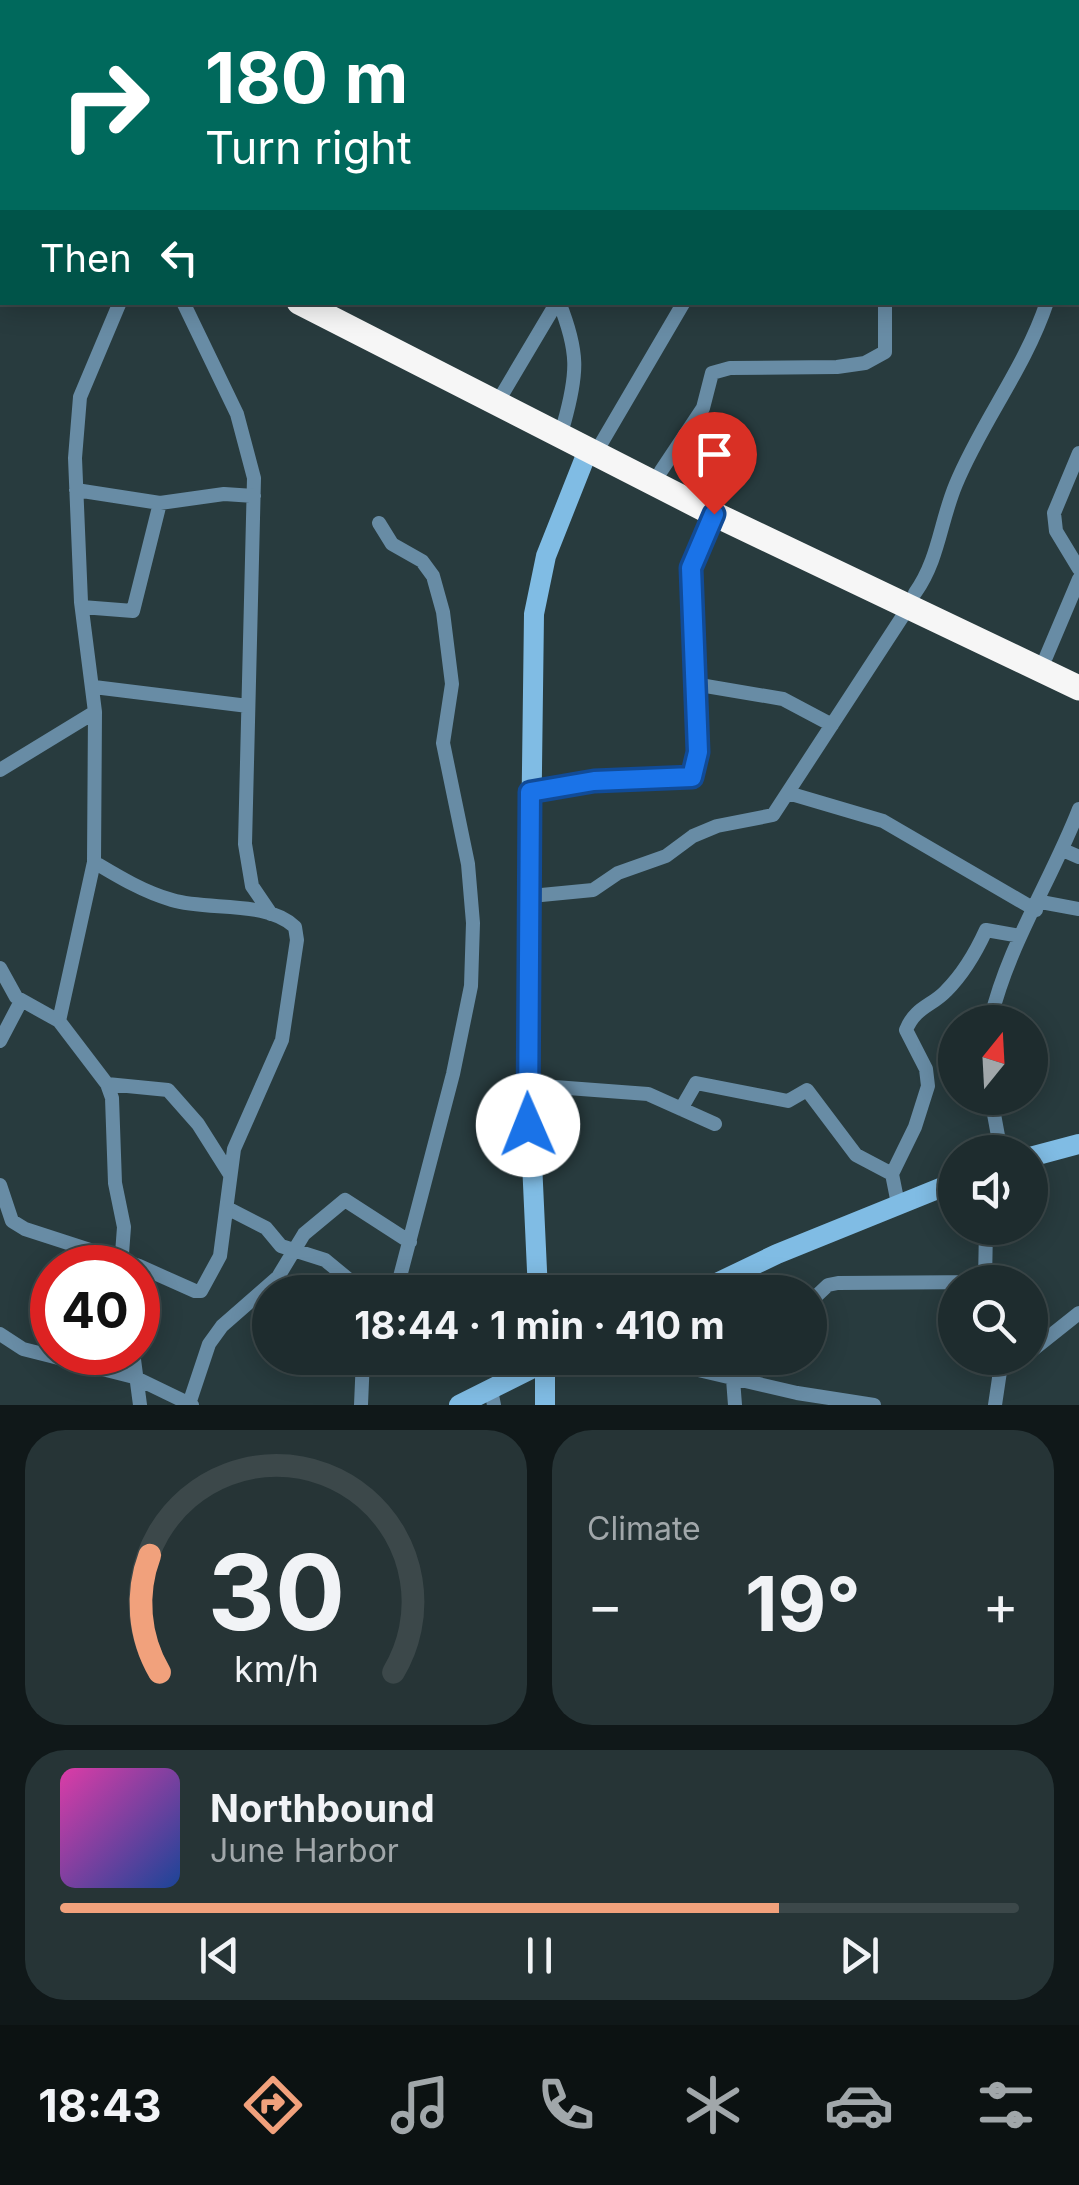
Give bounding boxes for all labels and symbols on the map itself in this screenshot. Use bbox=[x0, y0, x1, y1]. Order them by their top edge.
pin bbox=[672, 412, 757, 515]
north arrow bbox=[938, 1005, 1048, 1115]
position arrow bbox=[476, 1073, 580, 1177]
speed limit sign: 40 bbox=[30, 1245, 160, 1375]

